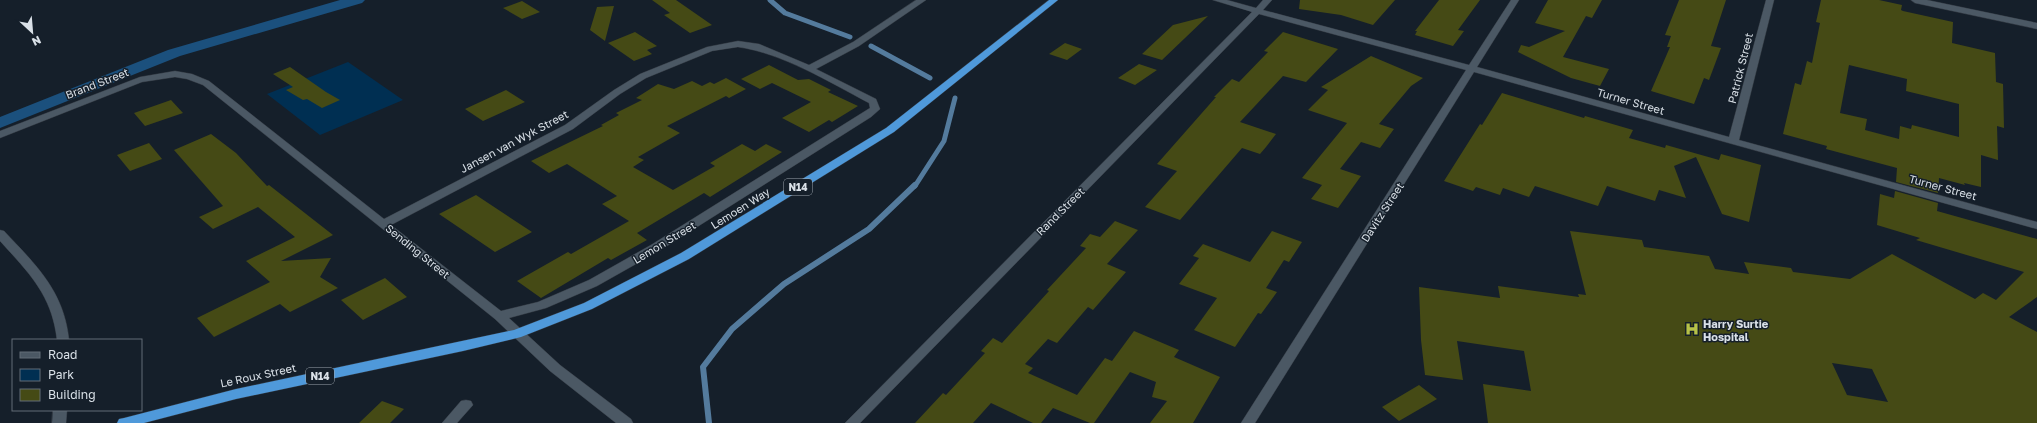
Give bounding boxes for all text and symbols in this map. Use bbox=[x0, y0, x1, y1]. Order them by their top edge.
north arrow bbox=[12, 12, 52, 52]
street label: Patrick Street bbox=[1725, 31, 1755, 105]
text: N bbox=[30, 34, 43, 49]
street label: Brand Street bbox=[64, 65, 130, 101]
street label: Turner Street bbox=[1596, 85, 1666, 117]
street label: Jansen van Wyk Street bbox=[458, 107, 570, 175]
street label: Turner Street bbox=[1908, 172, 1978, 202]
road number: N14 bbox=[784, 179, 812, 195]
street label: Davitz Street bbox=[1358, 180, 1406, 244]
street label: Rand Street bbox=[1033, 184, 1087, 238]
street label: Lemoen Way bbox=[708, 185, 772, 231]
street label: Lemon Street bbox=[630, 218, 698, 266]
street label: Sending Street bbox=[383, 221, 453, 281]
place label: Harry Surtie Hospital bbox=[1703, 317, 1769, 343]
hospital icon: Harry Surtie Hospital bbox=[1684, 321, 1700, 337]
legend bbox=[12, 339, 142, 411]
text: Road bbox=[48, 347, 77, 362]
street label: Le Roux Street bbox=[219, 361, 297, 389]
text: Park bbox=[48, 367, 74, 382]
road number: N14 bbox=[306, 368, 334, 384]
text: Building bbox=[48, 387, 96, 402]

